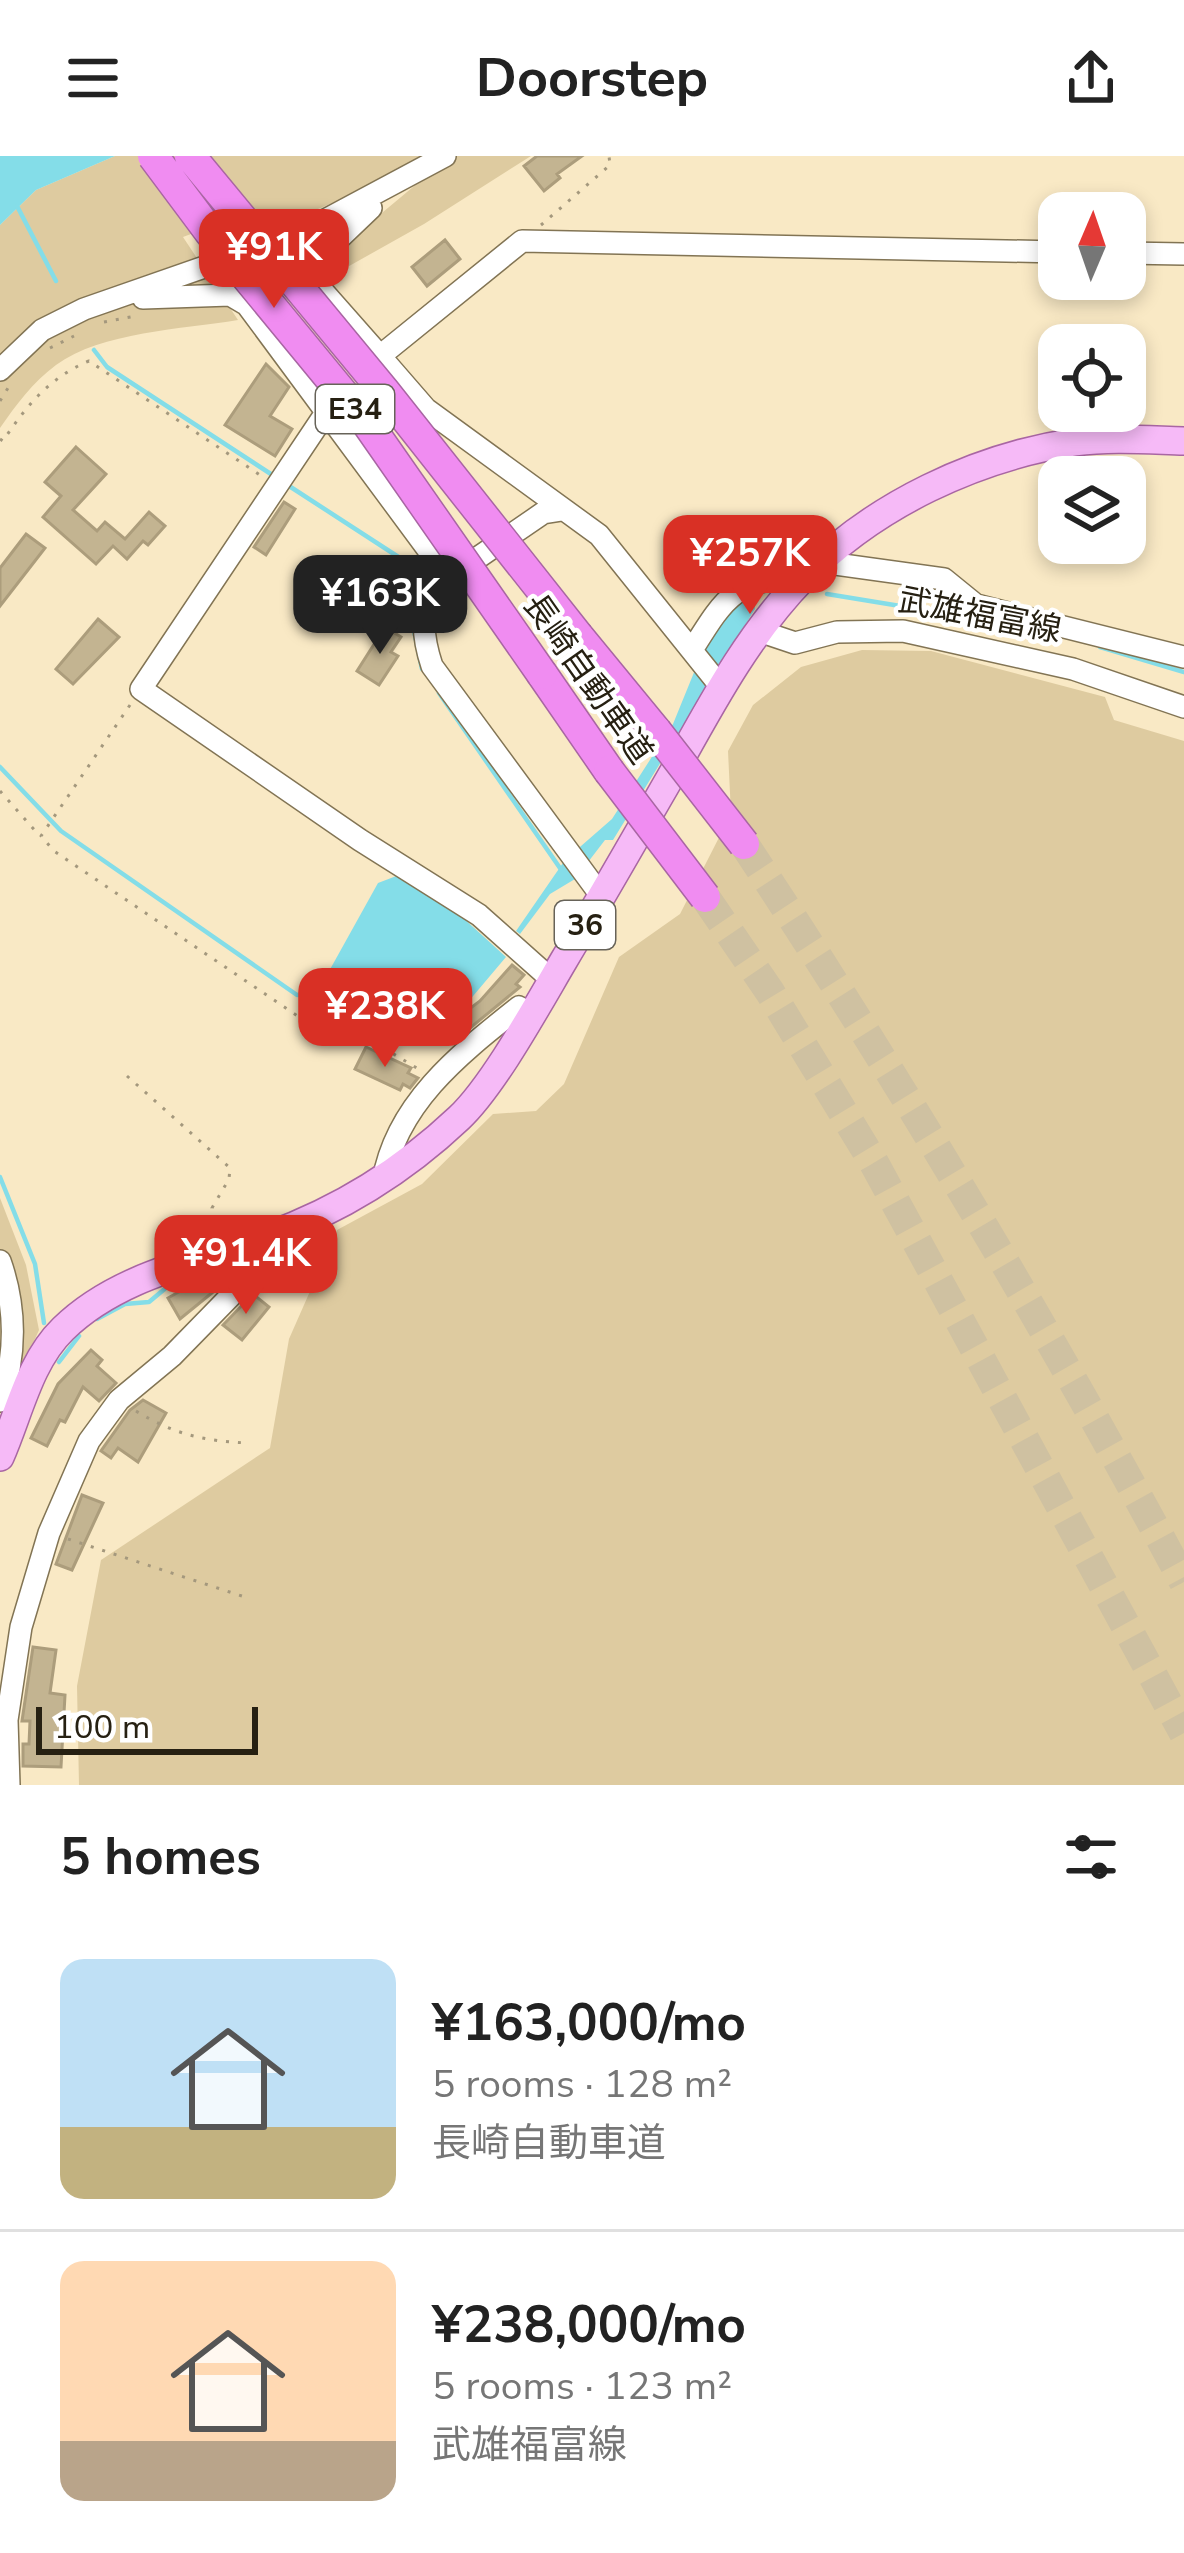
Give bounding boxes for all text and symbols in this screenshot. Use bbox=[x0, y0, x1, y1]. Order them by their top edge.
text: Doorstep bbox=[476, 41, 708, 115]
icon: menu bbox=[60, 45, 126, 111]
icon: share bbox=[1058, 45, 1124, 111]
north arrow bbox=[1038, 192, 1146, 300]
map controls bbox=[1038, 192, 1146, 564]
pin: ¥91K bbox=[203, 209, 345, 311]
text: ¥91K bbox=[226, 221, 322, 274]
button: locate bbox=[1038, 324, 1146, 432]
road number: E34 bbox=[316, 385, 394, 433]
button: layers bbox=[1038, 456, 1146, 564]
pin: ¥257K bbox=[666, 515, 834, 617]
text: ¥257K bbox=[690, 527, 810, 580]
pin: ¥163K bbox=[296, 555, 464, 657]
text: ¥163K bbox=[320, 567, 440, 620]
street label: 武雄福富線 bbox=[894, 578, 1065, 653]
street label: 長崎自動車道 bbox=[513, 585, 663, 773]
road number: 36 bbox=[555, 901, 615, 949]
pin: ¥238K bbox=[301, 968, 469, 1070]
text: ¥238K bbox=[325, 980, 445, 1033]
pin: ¥91.4K bbox=[148, 1215, 344, 1317]
text: ¥91.4K bbox=[181, 1227, 311, 1280]
scale bar bbox=[36, 1701, 258, 1754]
text: 100 m bbox=[54, 1705, 150, 1750]
text: 5 homes bbox=[60, 1822, 261, 1892]
icon: filters bbox=[1058, 1824, 1124, 1890]
text: ¥163,000/mo bbox=[432, 1988, 746, 2058]
icon: home bbox=[156, 2007, 300, 2151]
text: 5 rooms · 128 m² bbox=[432, 2058, 732, 2111]
text: 長崎自動車道 bbox=[432, 2117, 666, 2170]
text: ¥238,000/mo bbox=[432, 2290, 746, 2360]
icon: home bbox=[156, 2309, 300, 2453]
text: 5 rooms · 123 m² bbox=[432, 2360, 732, 2413]
text: 武雄福富線 bbox=[432, 2419, 627, 2472]

